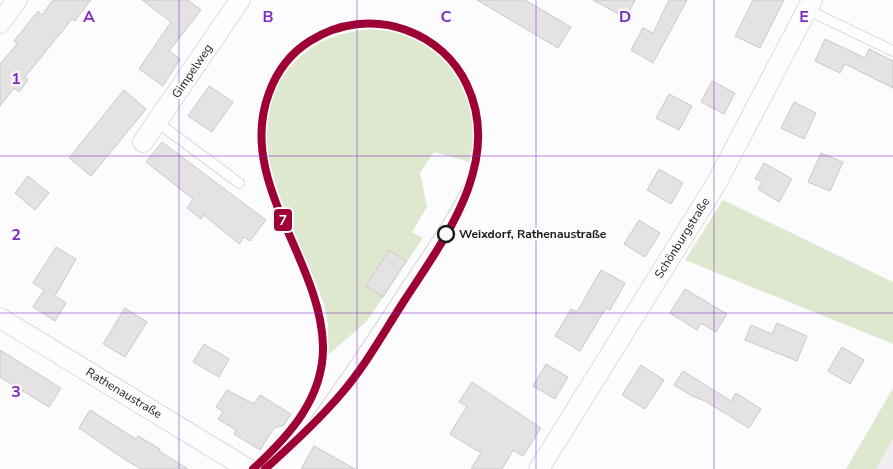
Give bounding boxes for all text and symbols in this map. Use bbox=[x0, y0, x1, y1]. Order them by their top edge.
text: A bbox=[83, 6, 95, 28]
text: B bbox=[262, 6, 274, 28]
text: C bbox=[441, 6, 452, 28]
text: D bbox=[619, 6, 631, 28]
text: E bbox=[799, 6, 809, 28]
street label: Gimpelweg bbox=[168, 41, 216, 101]
text: 1 bbox=[11, 68, 21, 90]
street label: Schönburgstraße bbox=[651, 195, 713, 281]
line badge: 7 bbox=[273, 208, 293, 232]
text: 7 bbox=[279, 211, 287, 230]
text: 2 bbox=[11, 224, 21, 246]
marker: Weixdorf, Rathenaustraße bbox=[437, 225, 455, 243]
place label: Weixdorf, Rathenaustraße bbox=[459, 226, 607, 242]
street label: Rathenaustraße bbox=[83, 364, 165, 422]
text: 3 bbox=[11, 381, 21, 403]

